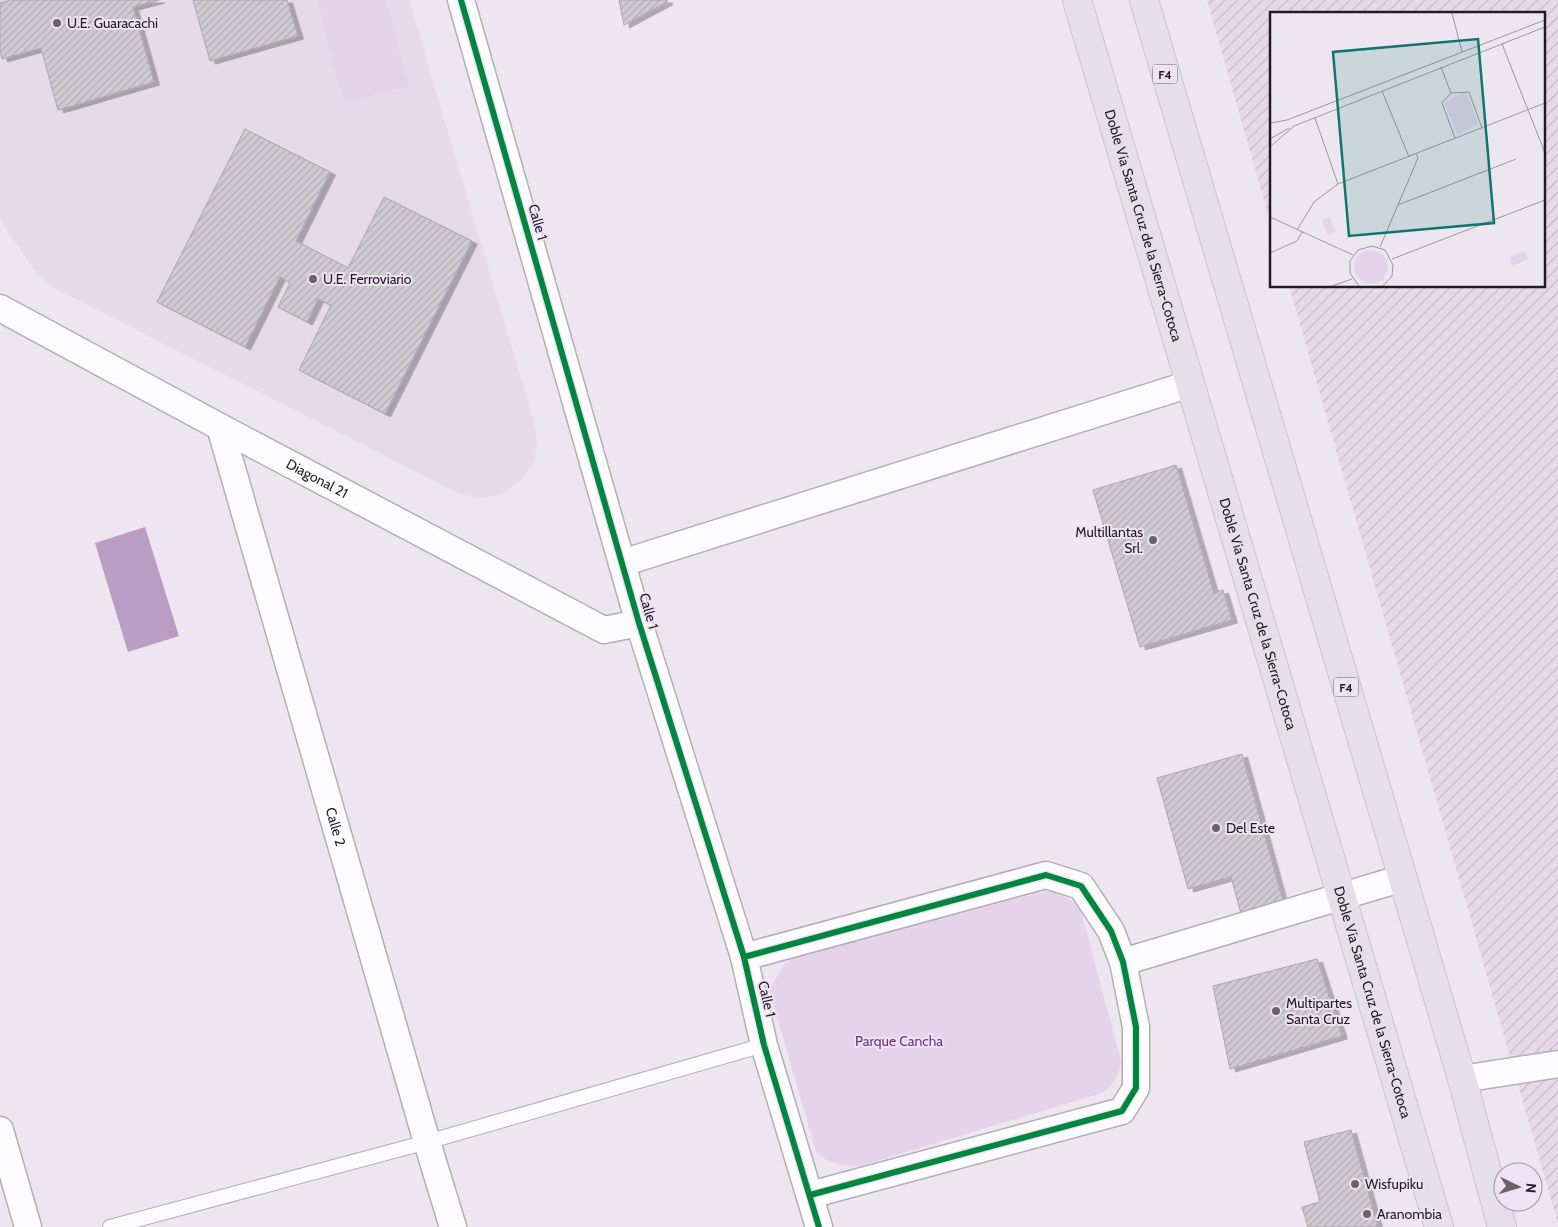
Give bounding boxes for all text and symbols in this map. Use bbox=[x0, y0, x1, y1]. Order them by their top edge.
inset map bbox=[1270, 12, 1546, 288]
place label: U.E. Guaracachi bbox=[67, 14, 158, 32]
marker: U.E. Guaracachi bbox=[51, 17, 63, 29]
road number: F4 bbox=[1152, 64, 1178, 84]
street label: Doble Vía Santa Cruz de la Sierra-Cotoca bbox=[1101, 107, 1186, 344]
street label: Calle 1 bbox=[524, 202, 552, 242]
place label: U.E. Ferroviario bbox=[323, 270, 412, 288]
marker: U.E. Ferroviario bbox=[307, 273, 319, 285]
street label: Diagonal 21 bbox=[283, 455, 351, 502]
street label: Doble Vía Santa Cruz de la Sierra-Cotoca bbox=[1215, 496, 1301, 732]
place label: Multillantas Srl. bbox=[1075, 523, 1143, 557]
marker: Multillantas Srl. bbox=[1147, 534, 1159, 546]
street label: Calle 1 bbox=[635, 591, 663, 631]
road number: F4 bbox=[1334, 678, 1358, 696]
street label: Calle 2 bbox=[322, 805, 350, 848]
place label: Del Este bbox=[1226, 819, 1275, 837]
marker: Del Este bbox=[1210, 822, 1222, 834]
street label: Doble Vía Santa Cruz de la Sierra-Cotoca bbox=[1330, 884, 1416, 1121]
street label: Calle 1 bbox=[754, 979, 780, 1019]
place label: Multipartes Santa Cruz bbox=[1286, 994, 1352, 1028]
marker: Multipartes Santa Cruz bbox=[1270, 1005, 1282, 1017]
park label: Parque Cancha bbox=[855, 1032, 943, 1050]
north arrow bbox=[1493, 1162, 1543, 1212]
place label: Wisfupiku bbox=[1365, 1175, 1423, 1193]
marker: Wisfupiku bbox=[1349, 1178, 1361, 1190]
text: N bbox=[1522, 1182, 1540, 1194]
place label: Aranombia bbox=[1377, 1205, 1442, 1223]
marker: Aranombia bbox=[1361, 1208, 1373, 1220]

